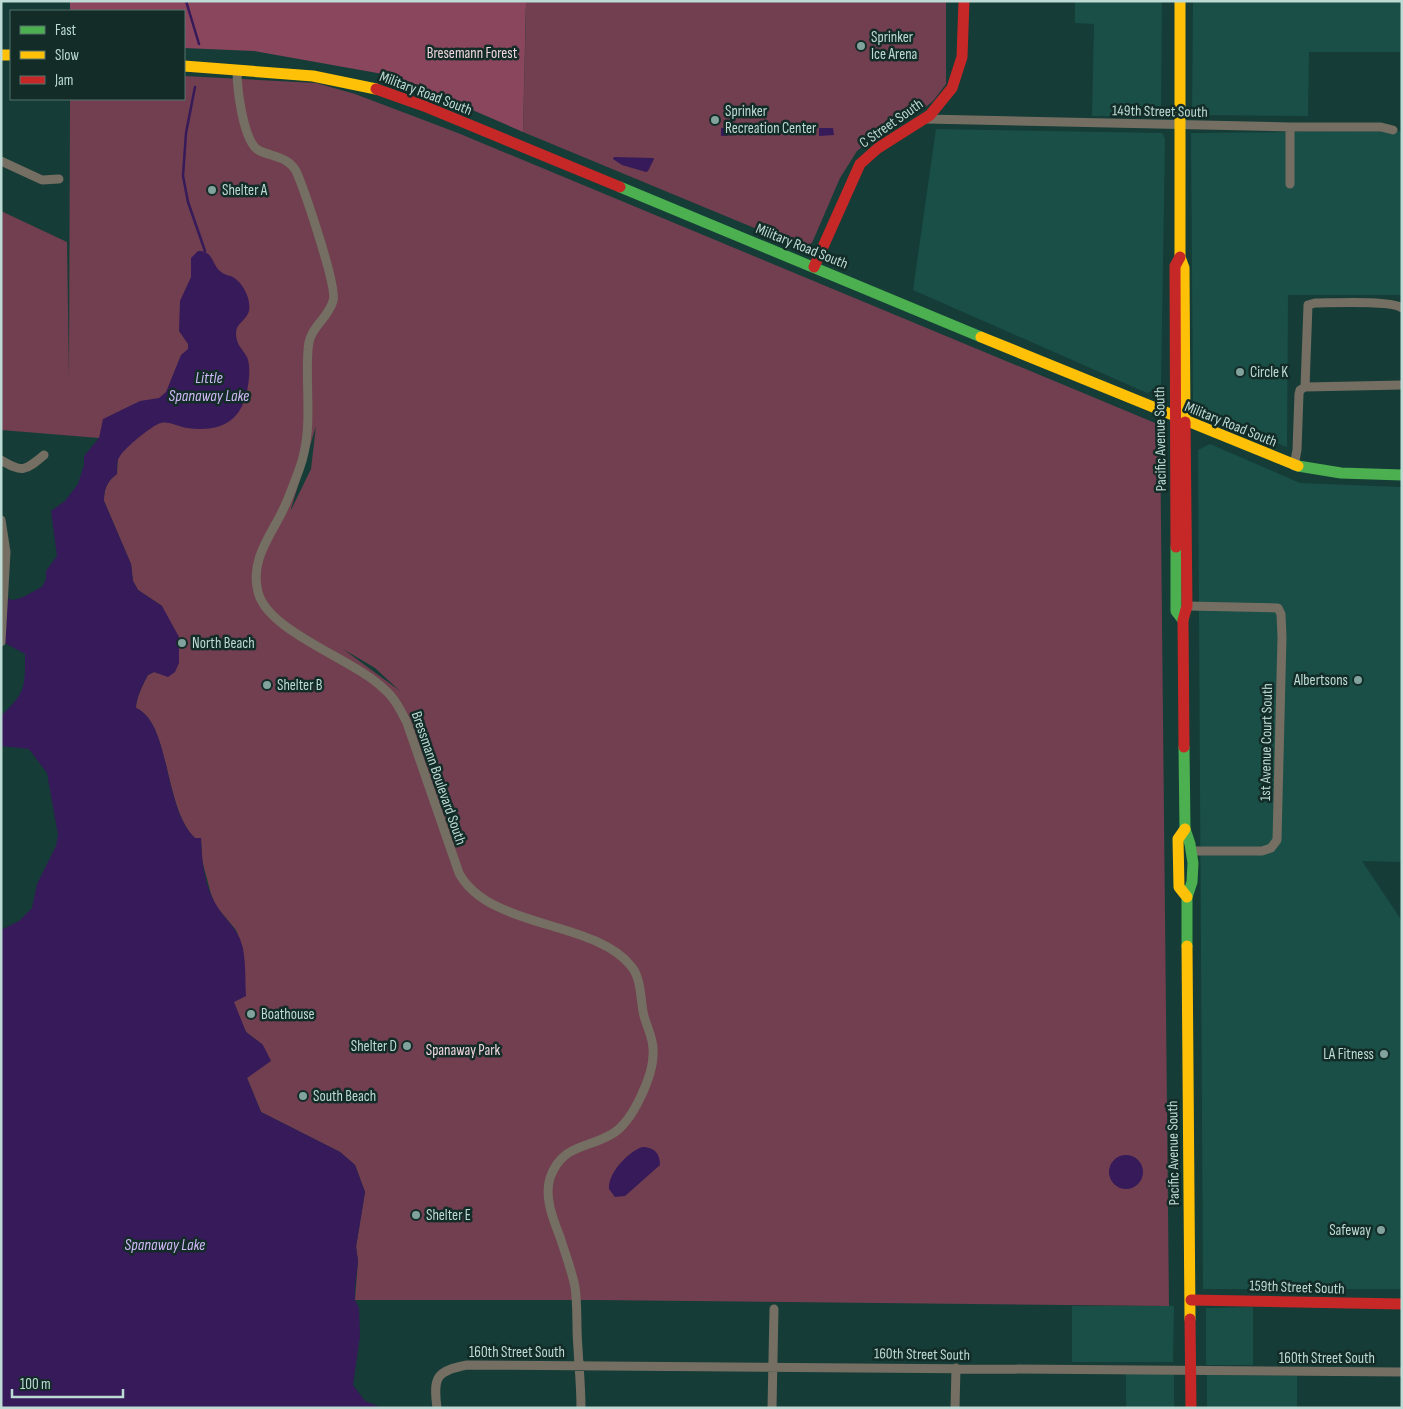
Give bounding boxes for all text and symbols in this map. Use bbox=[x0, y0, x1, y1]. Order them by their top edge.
legend bbox=[10, 10, 185, 100]
text: Fast bbox=[55, 21, 77, 40]
place label: Sprinker Ice Arena bbox=[871, 28, 918, 64]
marker: Sprinker Ice Arena bbox=[855, 40, 867, 52]
park label: Bresemann Forest bbox=[427, 44, 518, 63]
text: Slow bbox=[55, 46, 79, 65]
street label: Military Road South bbox=[377, 67, 475, 120]
text: Jam bbox=[54, 71, 73, 90]
street label: C Street South bbox=[856, 95, 927, 152]
street label: 149th Street South bbox=[1112, 101, 1208, 122]
place label: Sprinker Recreation Center bbox=[725, 102, 817, 138]
marker: Sprinker Recreation Center bbox=[709, 114, 721, 126]
place label: Shelter A bbox=[222, 181, 268, 200]
marker: Shelter A bbox=[206, 184, 218, 196]
street label: Military Road South bbox=[753, 219, 851, 274]
place label: Circle K bbox=[1250, 363, 1288, 382]
marker: Circle K bbox=[1234, 366, 1246, 378]
water label: Little Spanaway Lake bbox=[169, 369, 249, 406]
street label: Pacific Avenue South bbox=[1150, 387, 1171, 491]
street label: Military Road South bbox=[1182, 397, 1280, 452]
place label: North Beach bbox=[192, 634, 255, 653]
marker: North Beach bbox=[176, 637, 188, 649]
place label: Albertsons bbox=[1293, 671, 1348, 690]
marker: Albertsons bbox=[1352, 674, 1364, 686]
place label: Shelter B bbox=[277, 676, 323, 695]
marker: Shelter B bbox=[261, 679, 273, 691]
street label: 1st Avenue Court South bbox=[1256, 683, 1277, 801]
street label: Bressmann Boulevard South bbox=[407, 709, 470, 847]
place label: Boathouse bbox=[261, 1005, 315, 1024]
marker: Boathouse bbox=[245, 1008, 257, 1020]
place label: Shelter D bbox=[351, 1037, 397, 1056]
marker: Shelter D bbox=[401, 1040, 413, 1052]
park label: Spanaway Park bbox=[426, 1041, 501, 1060]
place label: LA Fitness bbox=[1323, 1045, 1374, 1064]
marker: LA Fitness bbox=[1378, 1048, 1390, 1060]
place label: South Beach bbox=[313, 1087, 376, 1106]
marker: South Beach bbox=[297, 1090, 309, 1102]
street label: Pacific Avenue South bbox=[1163, 1101, 1184, 1205]
place label: Shelter E bbox=[426, 1206, 471, 1225]
marker: Shelter E bbox=[410, 1209, 422, 1221]
place label: Safeway bbox=[1329, 1221, 1371, 1240]
marker: Safeway bbox=[1375, 1224, 1387, 1236]
water label: Spanaway Lake bbox=[125, 1236, 205, 1255]
street label: 159th Street South bbox=[1249, 1276, 1345, 1299]
street label: 160th Street South bbox=[469, 1343, 565, 1362]
street label: 160th Street South bbox=[874, 1344, 970, 1365]
street label: 160th Street South bbox=[1279, 1349, 1375, 1368]
scale bar bbox=[12, 1366, 124, 1398]
text: 100 m bbox=[20, 1375, 51, 1394]

